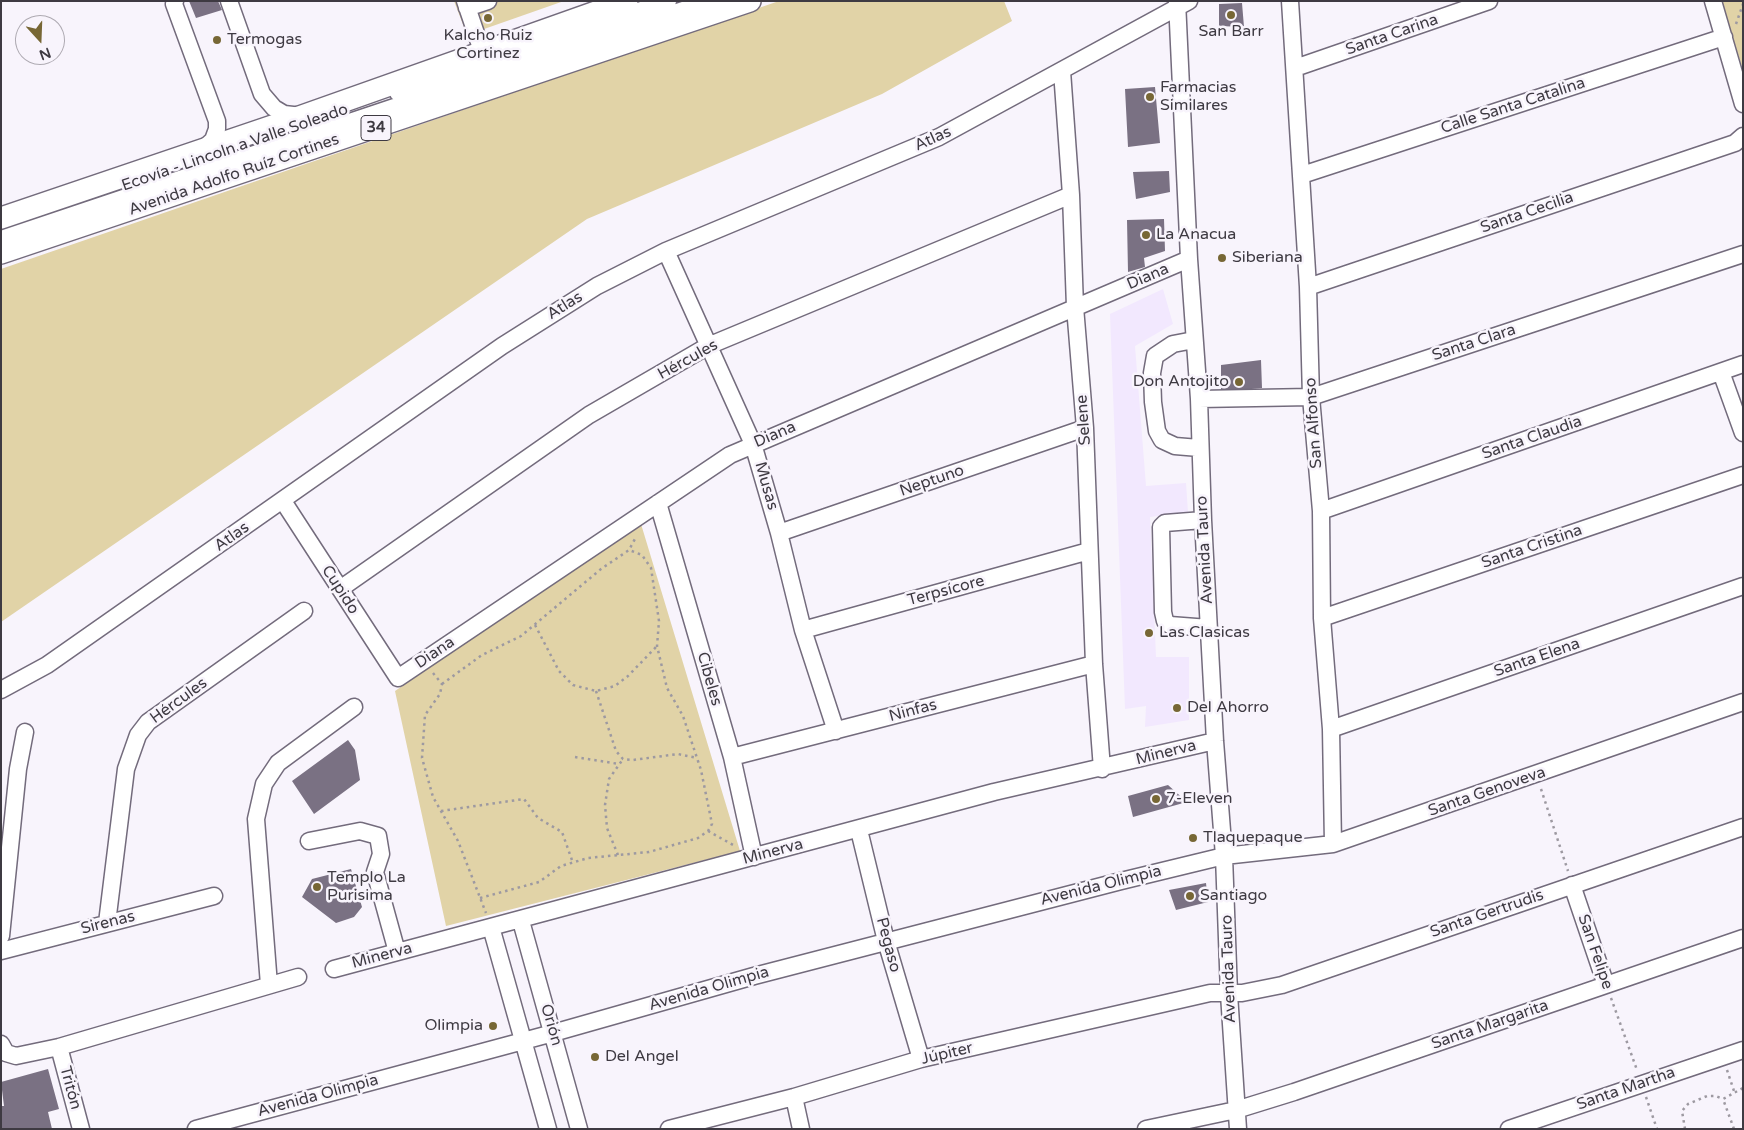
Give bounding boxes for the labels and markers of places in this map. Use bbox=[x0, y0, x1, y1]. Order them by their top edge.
marker: San Barr bbox=[1225, 9, 1237, 21]
marker: Kalcho Ruiz Cortinez bbox=[482, 12, 494, 24]
place label: San Barr bbox=[1198, 22, 1264, 42]
place label: Kalcho Ruiz Cortinez bbox=[444, 26, 532, 64]
place label: Termogas bbox=[227, 30, 302, 50]
marker: Termogas bbox=[211, 34, 223, 46]
place label: Farmacias Similares bbox=[1160, 78, 1236, 116]
marker: Farmacias Similares bbox=[1144, 91, 1156, 103]
place label: La Anacua bbox=[1156, 225, 1236, 245]
marker: La Anacua bbox=[1140, 229, 1152, 241]
place label: Siberiana bbox=[1232, 248, 1303, 268]
marker: Siberiana bbox=[1216, 252, 1228, 264]
place label: Don Antojito bbox=[1133, 372, 1229, 392]
marker: Don Antojito bbox=[1233, 376, 1245, 388]
place label: Las Clasicas bbox=[1159, 623, 1250, 643]
marker: Las Clasicas bbox=[1143, 627, 1155, 639]
place label: Del Ahorro bbox=[1187, 698, 1269, 718]
marker: Del Ahorro bbox=[1171, 702, 1183, 714]
place label: 7-Eleven bbox=[1166, 789, 1233, 809]
marker: 7-Eleven bbox=[1150, 793, 1162, 805]
place label: Tlaquepaque bbox=[1203, 828, 1303, 848]
marker: Tlaquepaque bbox=[1187, 832, 1199, 844]
place label: Templo La Purisima bbox=[327, 868, 406, 906]
marker: Templo La Purisima bbox=[311, 881, 323, 893]
place label: Santiago bbox=[1200, 886, 1267, 906]
marker: Santiago bbox=[1184, 890, 1196, 902]
place label: Olimpia bbox=[424, 1016, 483, 1036]
marker: Olimpia bbox=[487, 1020, 499, 1032]
place label: Del Angel bbox=[605, 1047, 679, 1067]
marker: Del Angel bbox=[589, 1051, 601, 1063]

